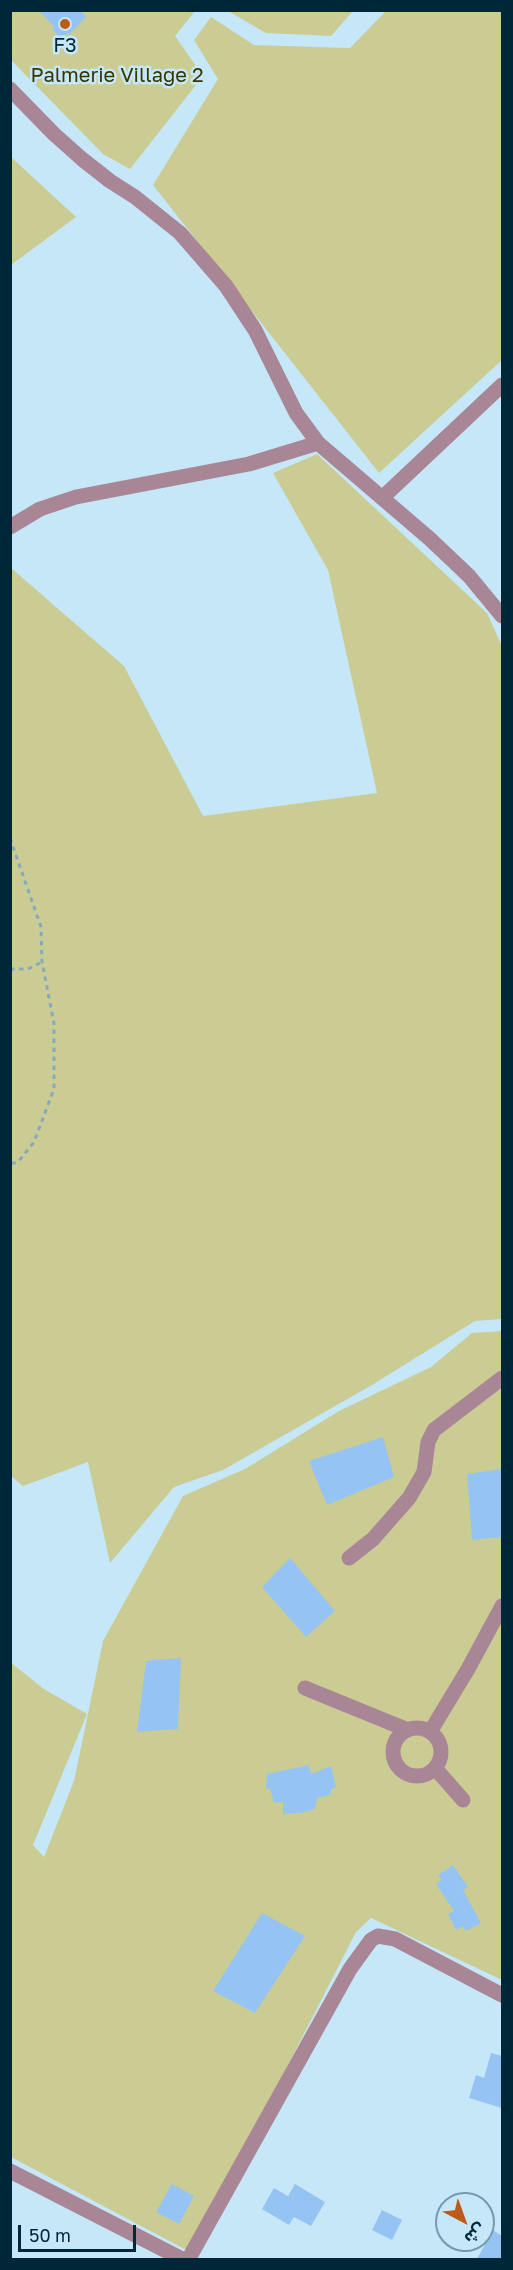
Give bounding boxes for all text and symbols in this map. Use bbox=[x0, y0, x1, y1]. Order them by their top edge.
marker: F3 bbox=[58, 17, 72, 31]
place label: F3 bbox=[53, 34, 77, 58]
park label: Palmerie Village 2 bbox=[30, 64, 204, 88]
north arrow bbox=[435, 2192, 495, 2252]
scale bar bbox=[21, 2213, 140, 2251]
text: ش bbox=[461, 2219, 490, 2249]
text: 50 m bbox=[29, 2224, 71, 2246]

